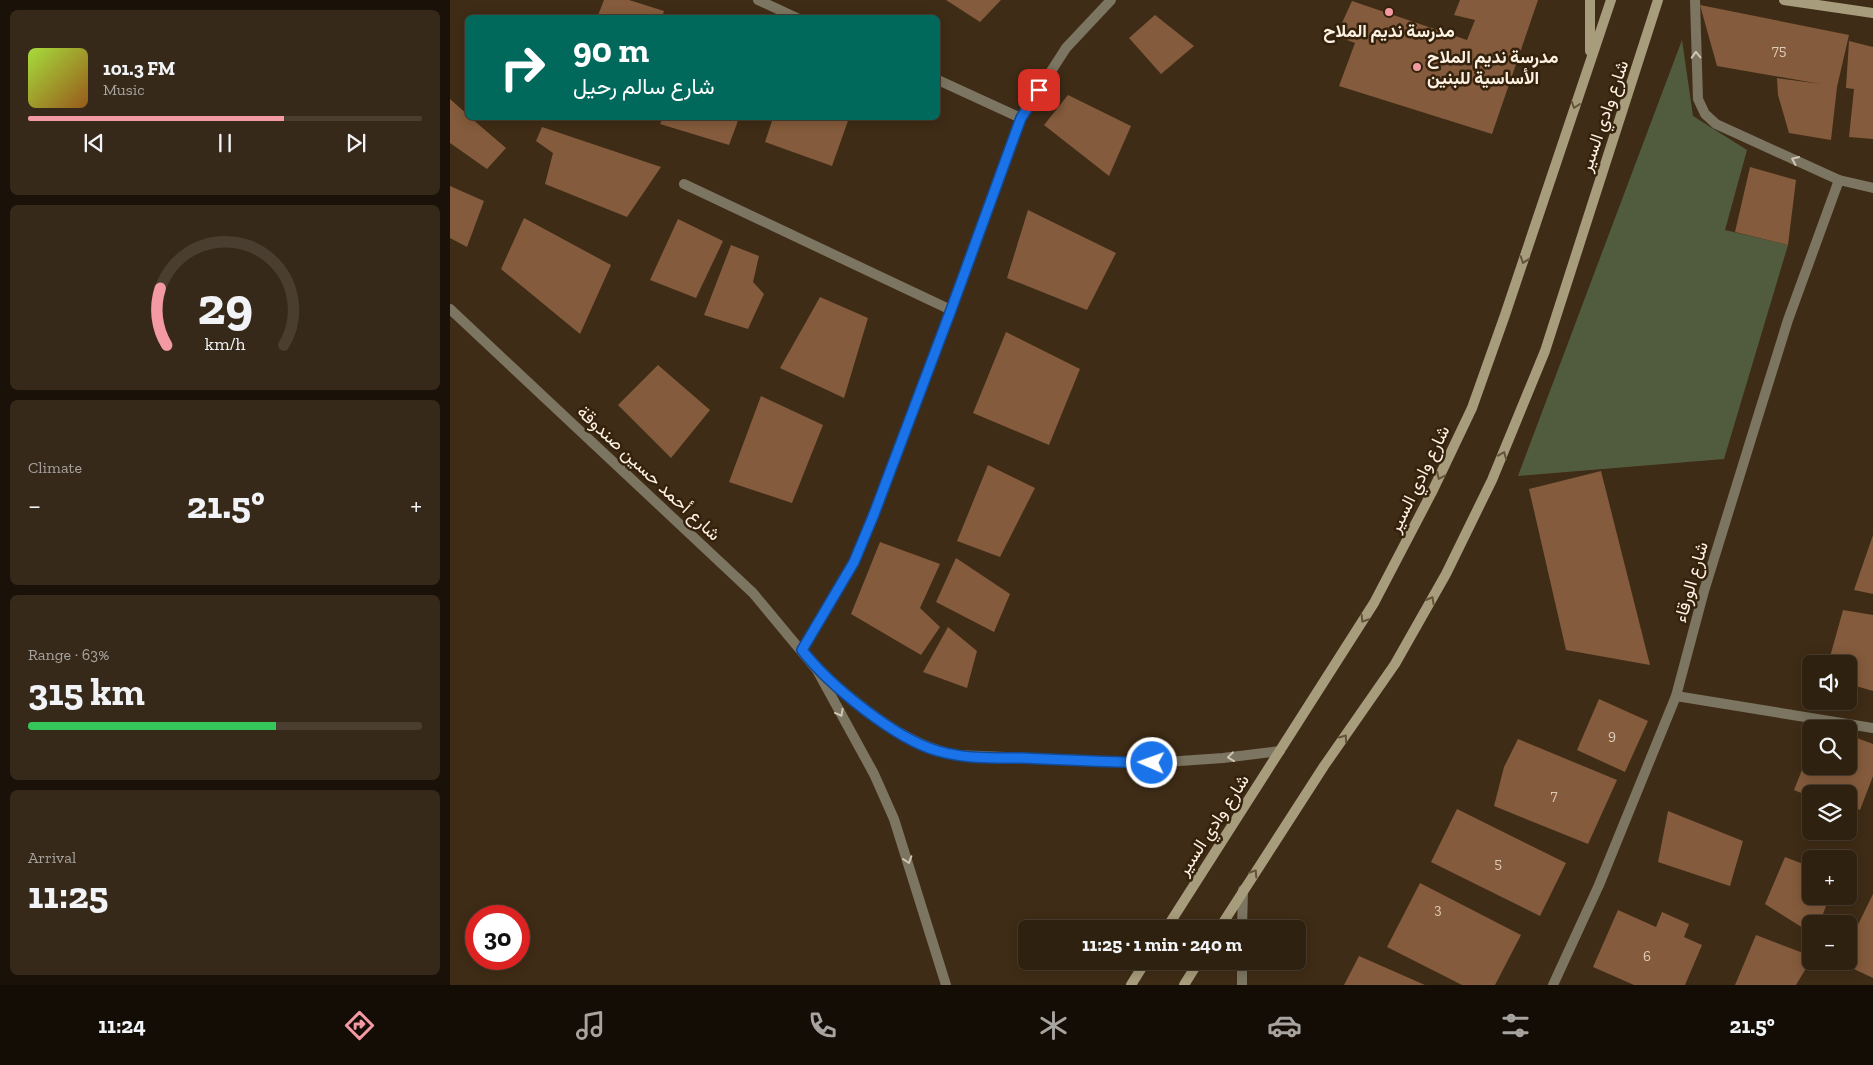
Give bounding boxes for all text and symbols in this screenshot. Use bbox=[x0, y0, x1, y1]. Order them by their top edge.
marker: مدرسة نديم الملاح bbox=[1383, 6, 1395, 18]
place label: مدرسة نديم الملاح bbox=[1323, 20, 1455, 43]
text: 90 m bbox=[573, 29, 649, 71]
icon: right bbox=[490, 35, 555, 100]
house number: 75 bbox=[1772, 41, 1787, 59]
place label: مدرسة نديم الملاح الأساسية للبنين bbox=[1427, 46, 1559, 89]
one-way arrow bbox=[1691, 51, 1702, 59]
text: 101.3 FM bbox=[103, 57, 175, 80]
street label: شارع وادي السير bbox=[1574, 57, 1637, 177]
marker: مدرسة نديم الملاح الأساسية للبنين bbox=[1411, 61, 1423, 73]
pin bbox=[1018, 69, 1060, 111]
text: شارع سالم رحيل bbox=[573, 73, 715, 100]
icon: arrive bbox=[1025, 76, 1053, 104]
text: Music bbox=[103, 80, 145, 99]
one-way arrow bbox=[1571, 101, 1581, 109]
icon: previous bbox=[80, 129, 108, 157]
icon: pause bbox=[211, 129, 239, 157]
icon: next bbox=[342, 129, 370, 157]
one-way arrow bbox=[1791, 155, 1800, 166]
one-way arrow bbox=[1520, 255, 1530, 263]
text: 29 bbox=[197, 275, 253, 337]
text: km/h bbox=[205, 333, 245, 355]
street label: شارع أحمد حسين صندوقة bbox=[572, 401, 725, 546]
street label: شارع وادي السير bbox=[1383, 422, 1458, 539]
one-way arrow bbox=[1497, 451, 1507, 459]
text: Climate bbox=[28, 458, 82, 477]
one-way arrow bbox=[1436, 471, 1446, 480]
text: 21.5° bbox=[187, 482, 265, 528]
text: − bbox=[28, 489, 41, 522]
text: + bbox=[410, 489, 422, 522]
street label: شارع الورقاء bbox=[1669, 539, 1714, 625]
one-way arrow bbox=[1425, 597, 1435, 606]
one-way arrow bbox=[1360, 614, 1370, 623]
text: Range · 63% bbox=[28, 645, 109, 664]
map controls bbox=[1802, 655, 1857, 970]
button: sound bbox=[1802, 655, 1857, 710]
text: 315 km bbox=[28, 669, 145, 715]
one-way arrow bbox=[834, 707, 844, 716]
button: search bbox=[1802, 720, 1857, 775]
house number: 9 bbox=[1608, 726, 1616, 744]
one-way arrow bbox=[1338, 734, 1347, 743]
position arrow bbox=[1125, 736, 1177, 788]
one-way arrow bbox=[1227, 751, 1235, 762]
street label: شارع وادي السير bbox=[1172, 770, 1257, 883]
button: layers bbox=[1802, 785, 1857, 840]
house number: 7 bbox=[1550, 786, 1558, 804]
text: Arrival bbox=[28, 848, 76, 867]
button: + bbox=[1802, 850, 1857, 905]
house number: 5 bbox=[1494, 854, 1502, 872]
one-way arrow bbox=[902, 855, 912, 864]
one-way arrow bbox=[1248, 869, 1257, 878]
text: 11:25 bbox=[28, 872, 108, 918]
house number: 3 bbox=[1434, 900, 1442, 918]
speed limit sign: 30 bbox=[465, 905, 530, 970]
button: − bbox=[1802, 915, 1857, 970]
text: 11:25 · 1 min · 240 m bbox=[1082, 933, 1242, 956]
house number: 6 bbox=[1643, 947, 1651, 965]
icon: directions bbox=[342, 1008, 377, 1043]
icon: music bbox=[573, 1008, 608, 1043]
icon: phone bbox=[805, 1008, 840, 1043]
icon: climate bbox=[1036, 1008, 1071, 1043]
icon: car bbox=[1267, 1008, 1302, 1043]
icon: filters bbox=[1498, 1008, 1533, 1043]
text: 11:24 bbox=[98, 1012, 146, 1039]
text: 21.5° bbox=[1730, 1012, 1775, 1039]

